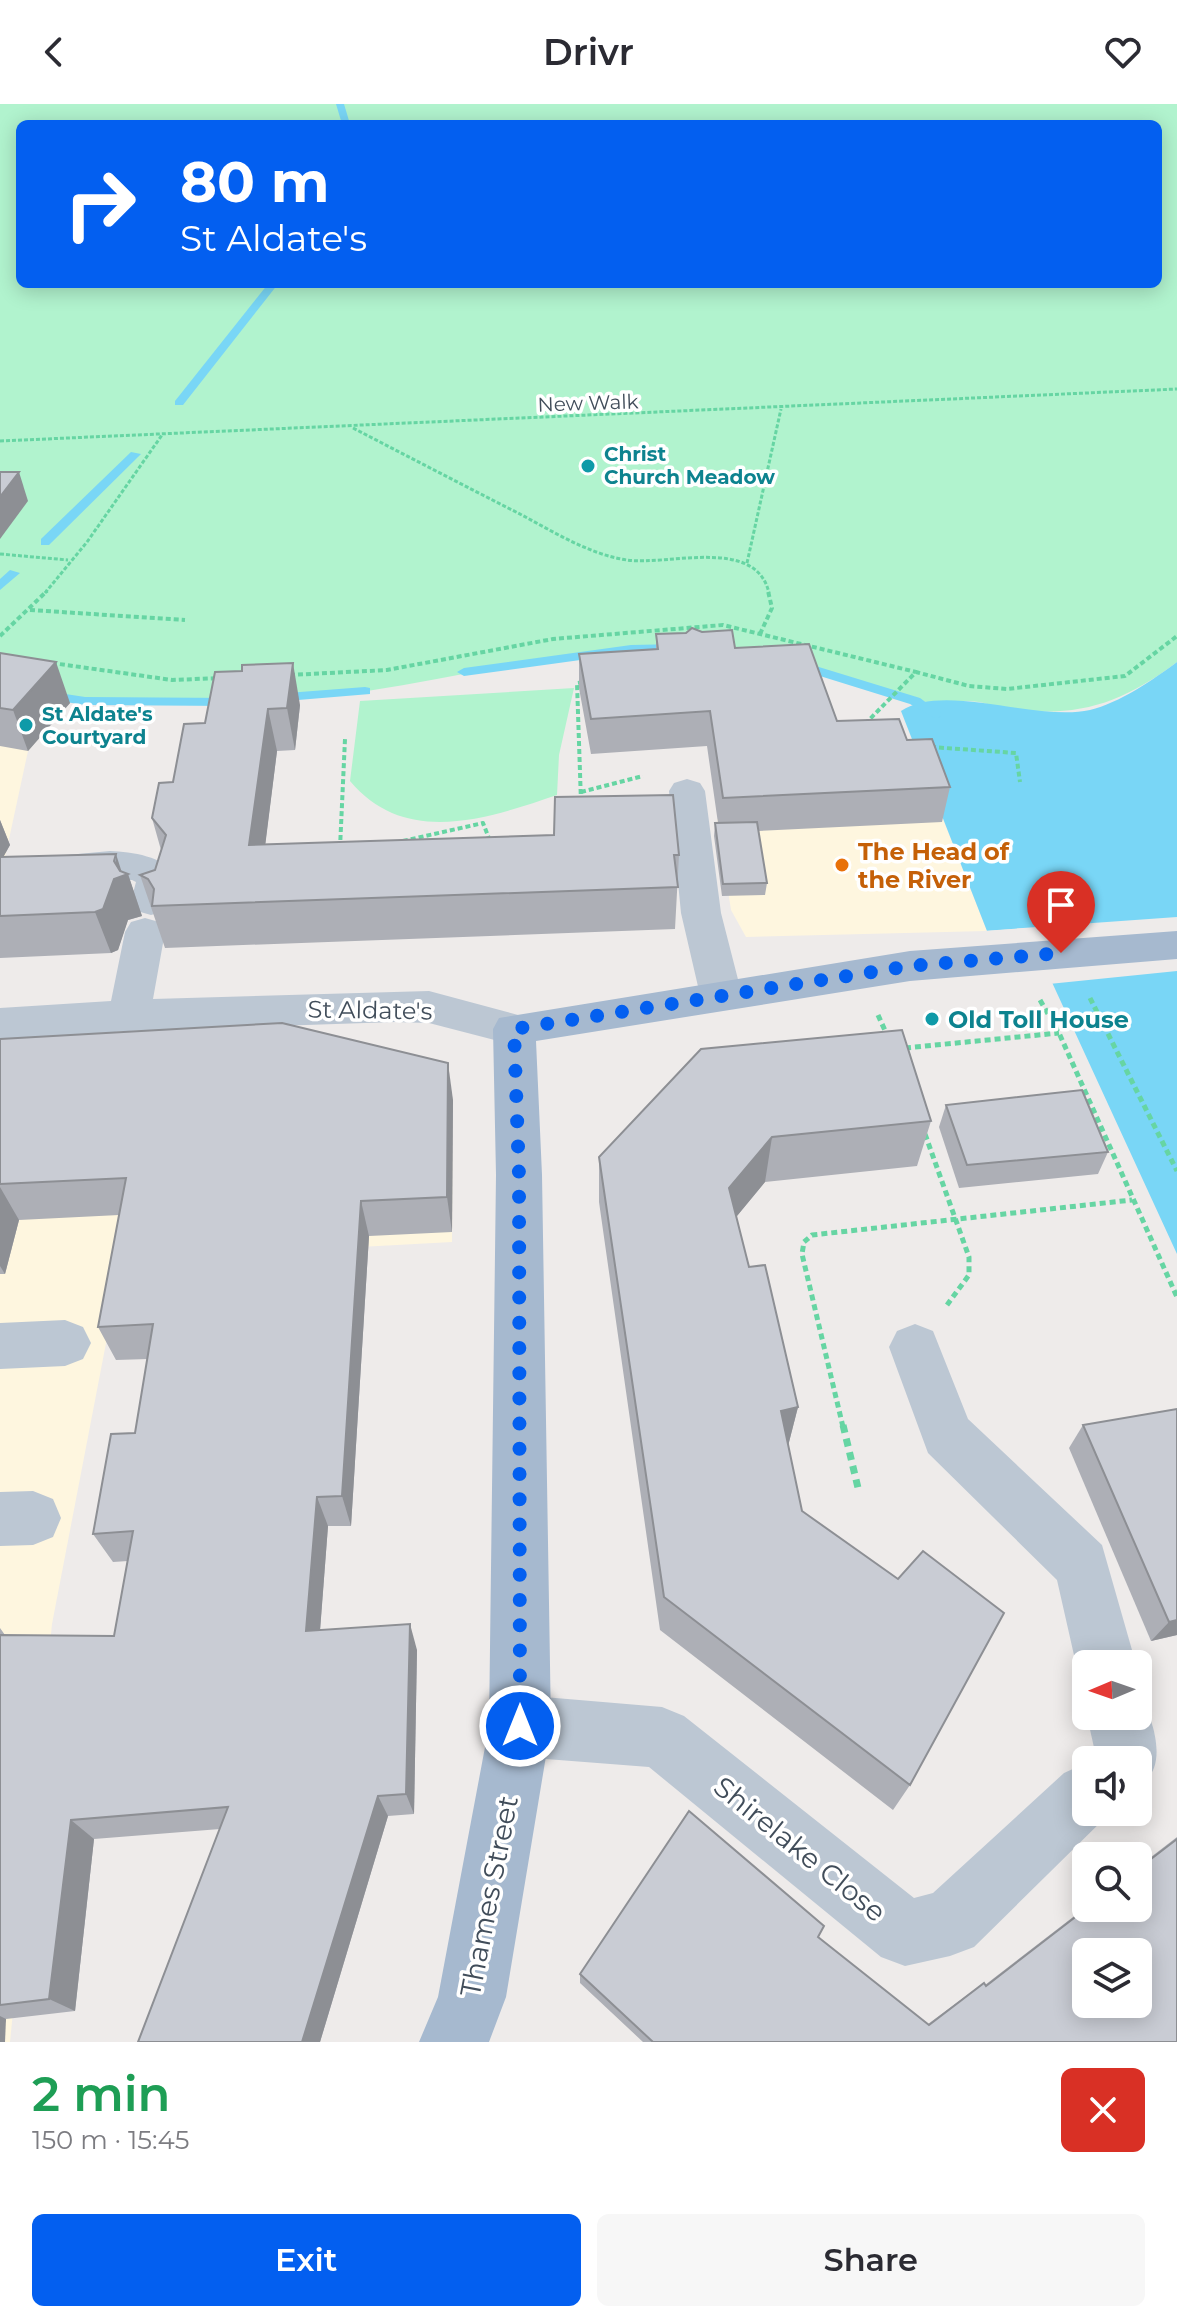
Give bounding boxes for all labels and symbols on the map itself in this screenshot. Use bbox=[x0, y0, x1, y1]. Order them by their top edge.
street label: New Walk bbox=[537, 389, 639, 417]
place label: Christ Church Meadow bbox=[604, 442, 775, 489]
marker: Christ Church Meadow bbox=[579, 457, 597, 475]
place label: St Aldate's Courtyard bbox=[42, 702, 153, 749]
marker: St Aldate's Courtyard bbox=[17, 716, 35, 734]
place label: The Head of the River bbox=[858, 837, 1011, 894]
marker: The Head of the River bbox=[833, 856, 851, 874]
pin bbox=[1027, 871, 1095, 953]
street label: St Aldate's bbox=[307, 994, 433, 1026]
place label: Old Toll House bbox=[948, 1005, 1129, 1034]
marker: Old Toll House bbox=[923, 1010, 941, 1028]
north arrow bbox=[1072, 1650, 1152, 1730]
position arrow bbox=[478, 1684, 562, 1768]
street label: Shirelake Close bbox=[707, 1769, 893, 1929]
street label: Thames Street bbox=[453, 1793, 525, 1999]

